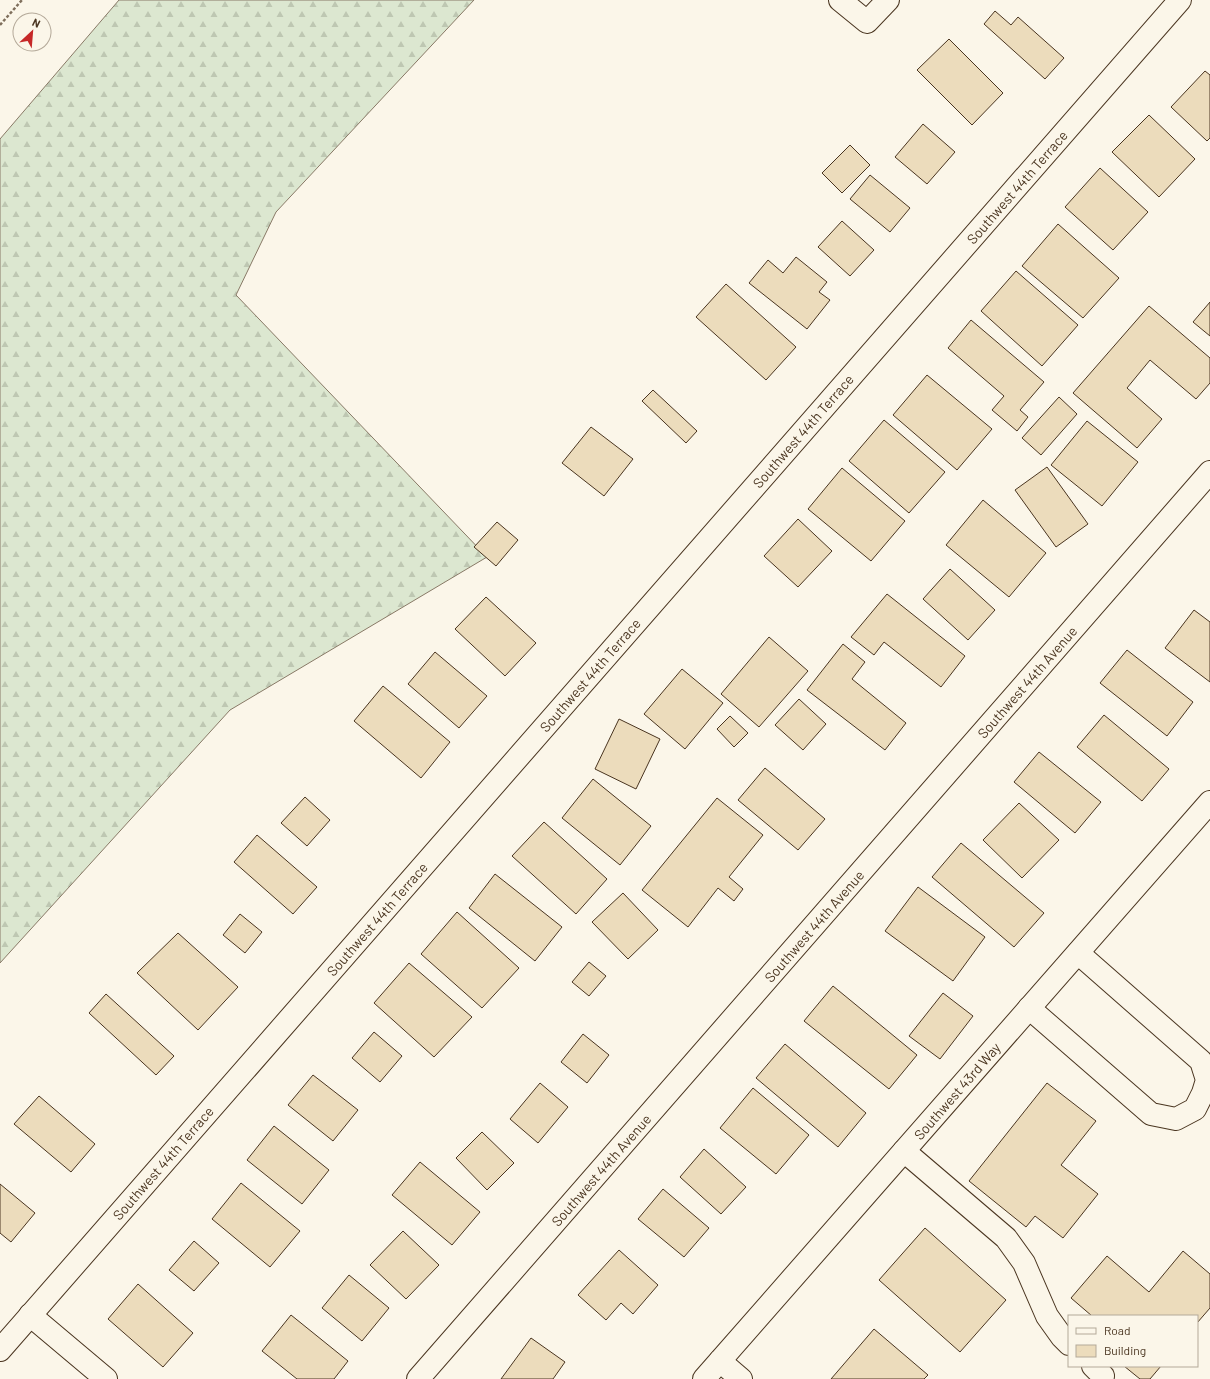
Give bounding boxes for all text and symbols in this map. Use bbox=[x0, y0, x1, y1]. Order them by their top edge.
north arrow bbox=[12, 12, 52, 52]
text: N bbox=[30, 15, 43, 30]
street label: Southwest 44th Terrace bbox=[963, 127, 1071, 247]
street label: Southwest 44th Terrace bbox=[749, 371, 857, 491]
street label: Southwest 44th Terrace bbox=[536, 615, 644, 735]
street label: Southwest 44th Avenue bbox=[974, 622, 1080, 742]
street label: Southwest 44th Terrace bbox=[323, 859, 431, 979]
street label: Southwest 44th Avenue bbox=[761, 866, 867, 986]
street label: Southwest 43rd Way bbox=[910, 1039, 1004, 1143]
street label: Southwest 44th Terrace bbox=[109, 1103, 217, 1223]
street label: Southwest 44th Avenue bbox=[548, 1110, 654, 1230]
legend bbox=[1068, 1315, 1198, 1367]
text: Road bbox=[1104, 1323, 1131, 1337]
text: Building bbox=[1104, 1343, 1146, 1357]

